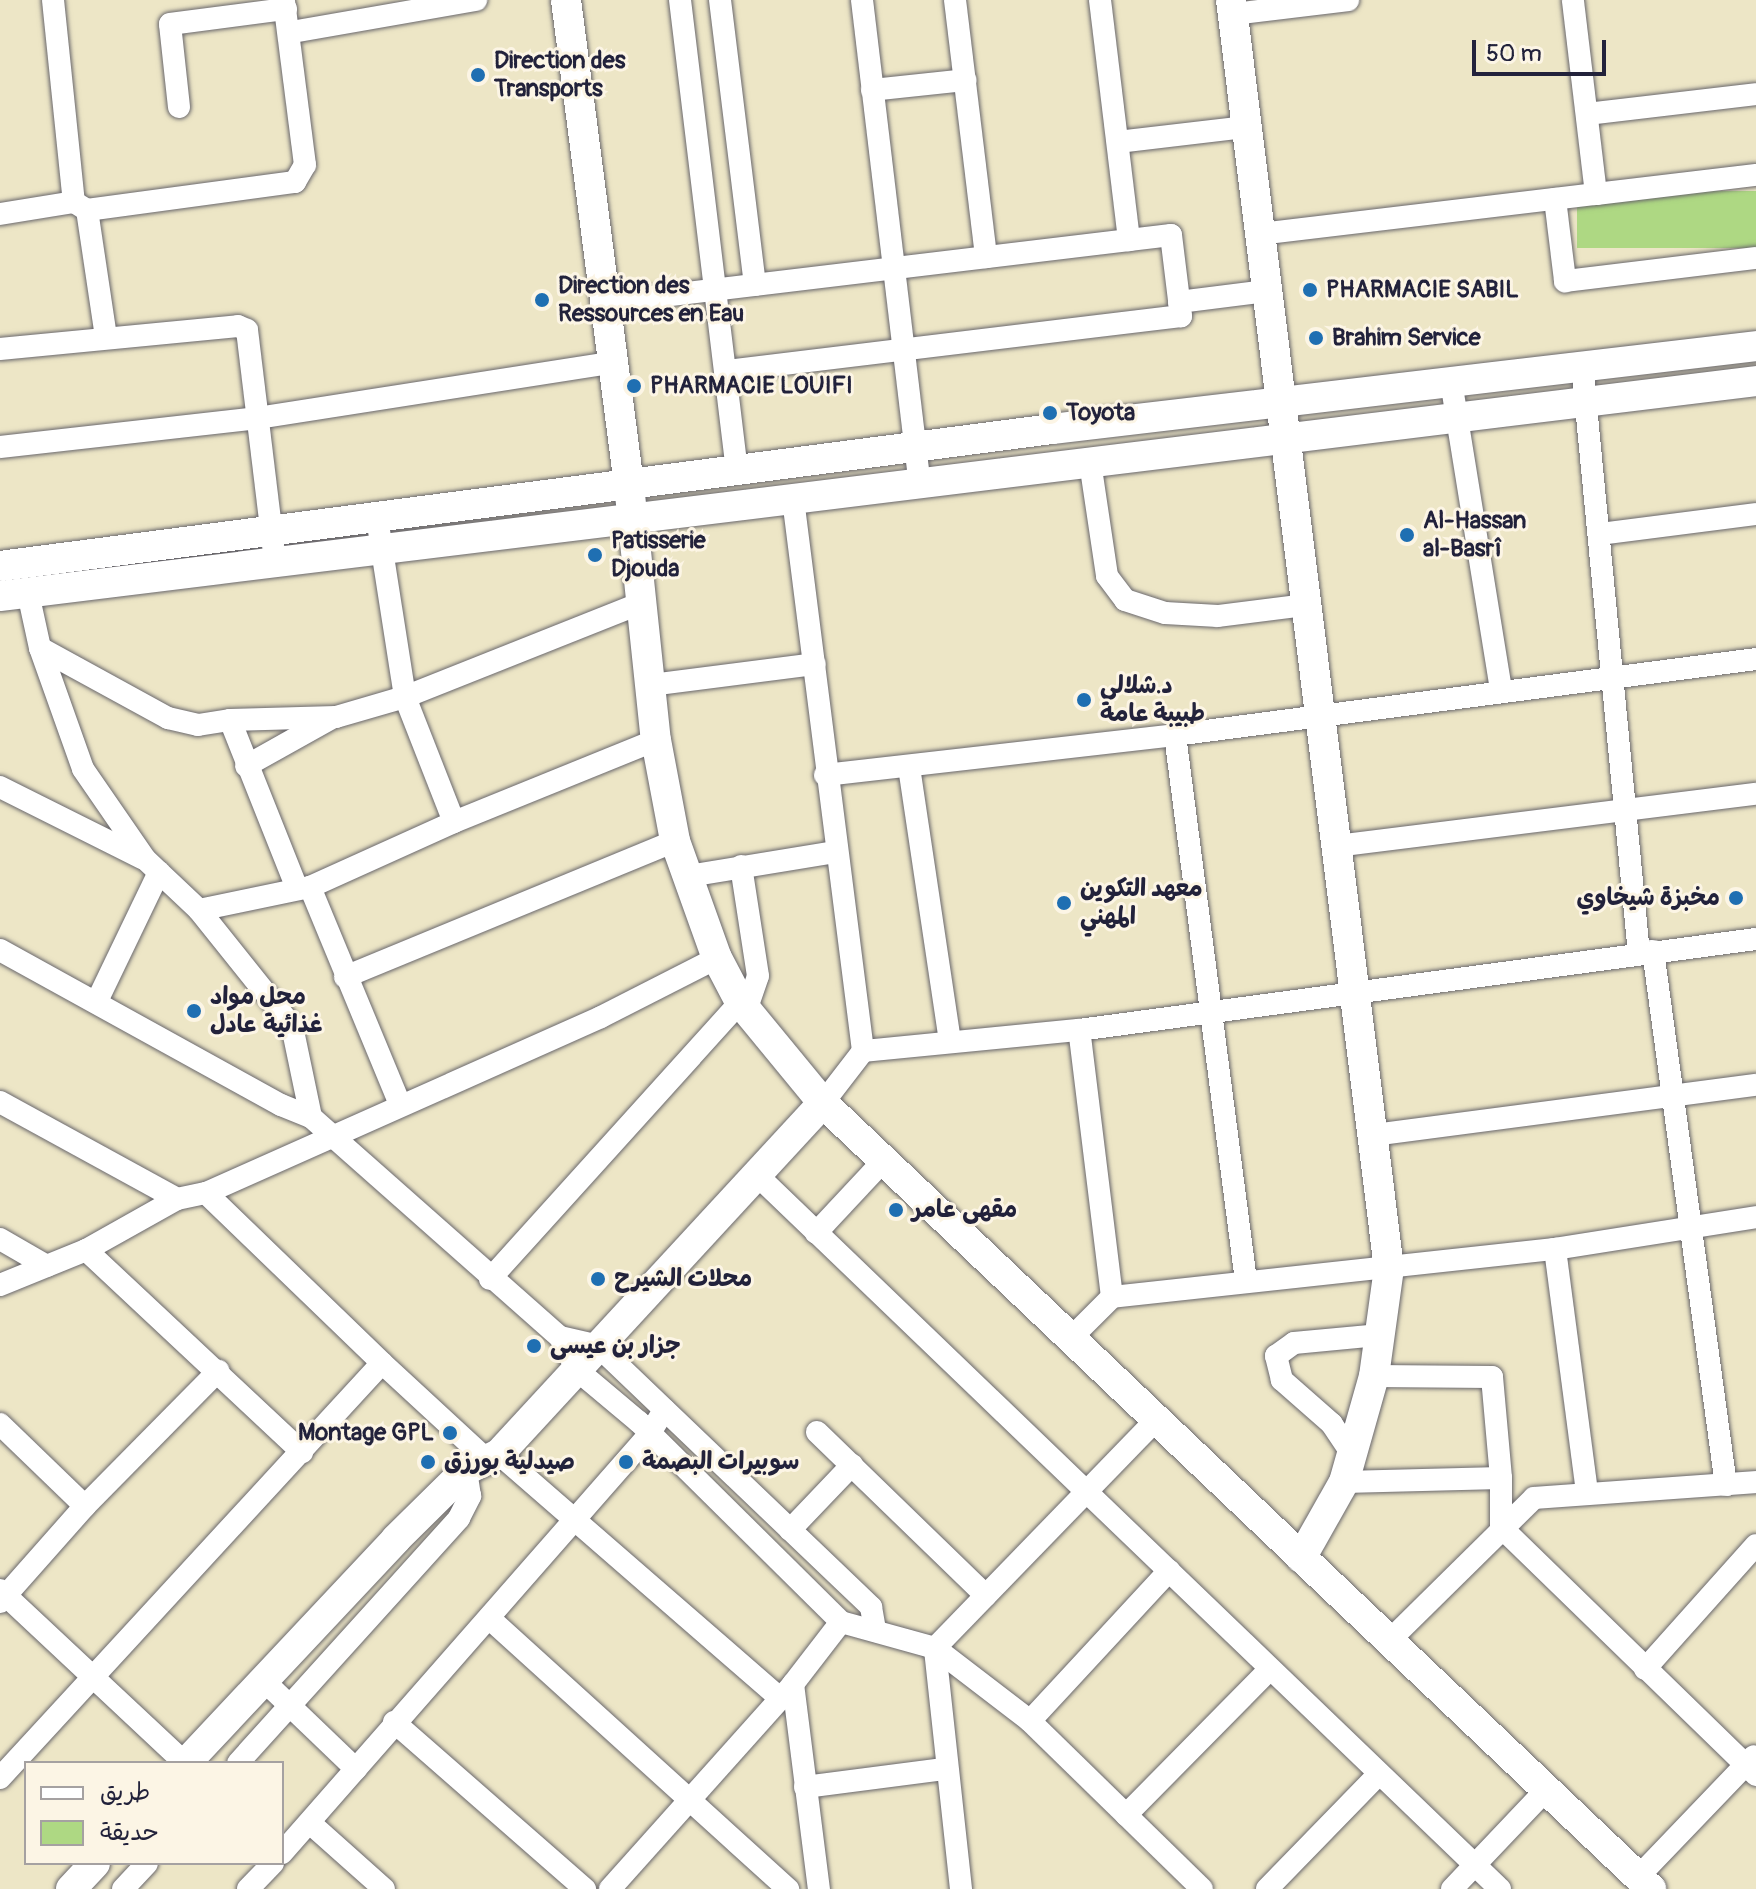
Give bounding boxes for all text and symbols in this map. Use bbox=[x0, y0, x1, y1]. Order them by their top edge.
scale bar bbox=[1476, 24, 1610, 74]
text: 50 m bbox=[1486, 39, 1542, 68]
place label: Direction des Transports bbox=[494, 47, 625, 103]
marker: Direction des Transports bbox=[469, 66, 487, 84]
place label: Direction des Ressources en Eau bbox=[558, 272, 744, 328]
place label: PHARMACIE SABIL bbox=[1326, 276, 1519, 304]
marker: PHARMACIE SABIL bbox=[1301, 281, 1319, 299]
marker: Direction des Ressources en Eau bbox=[533, 291, 551, 309]
place label: Brahim Service bbox=[1332, 324, 1481, 352]
marker: Brahim Service bbox=[1307, 329, 1325, 347]
place label: PHARMACIE LOUIFI bbox=[650, 372, 853, 400]
marker: PHARMACIE LOUIFI bbox=[625, 377, 643, 395]
place label: Toyota bbox=[1066, 399, 1135, 427]
marker: Toyota bbox=[1041, 404, 1059, 422]
place label: Al-Hassan al-Basrî bbox=[1423, 507, 1526, 563]
marker: Al-Hassan al-Basrî bbox=[1398, 526, 1416, 544]
place label: Patisserie Djouda bbox=[611, 527, 706, 583]
marker: Patisserie Djouda bbox=[586, 546, 604, 564]
place label: د.شلالي طبيبة عامة bbox=[1100, 672, 1205, 728]
marker: د.شلالي طبيبة عامة bbox=[1075, 691, 1093, 709]
place label: معهد التكوين المهني bbox=[1080, 875, 1203, 931]
place label: مخبزة شيخاوي bbox=[1576, 884, 1720, 912]
marker: مخبزة شيخاوي bbox=[1727, 889, 1745, 907]
marker: معهد التكوين المهني bbox=[1055, 894, 1073, 912]
place label: محل مواد غذائية عادل bbox=[210, 983, 322, 1039]
marker: محل مواد غذائية عادل bbox=[185, 1002, 203, 1020]
place label: مقهى عامر bbox=[912, 1196, 1017, 1224]
marker: مقهى عامر bbox=[887, 1201, 905, 1219]
place label: محلات الشيرح bbox=[614, 1265, 752, 1293]
marker: محلات الشيرح bbox=[589, 1270, 607, 1288]
place label: جزار بن عيسى bbox=[550, 1332, 681, 1360]
marker: جزار بن عيسى bbox=[525, 1337, 543, 1355]
place label: Montage GPL bbox=[298, 1419, 434, 1447]
marker: Montage GPL bbox=[441, 1424, 459, 1442]
place label: صيدلية بورزق bbox=[444, 1448, 575, 1476]
place label: سوبيرات البصمة bbox=[642, 1448, 799, 1476]
marker: صيدلية بورزق bbox=[419, 1453, 437, 1471]
marker: سوبيرات البصمة bbox=[617, 1453, 635, 1471]
legend bbox=[24, 1761, 284, 1865]
text: طريق bbox=[100, 1778, 150, 1807]
text: حديقة bbox=[100, 1818, 159, 1847]

